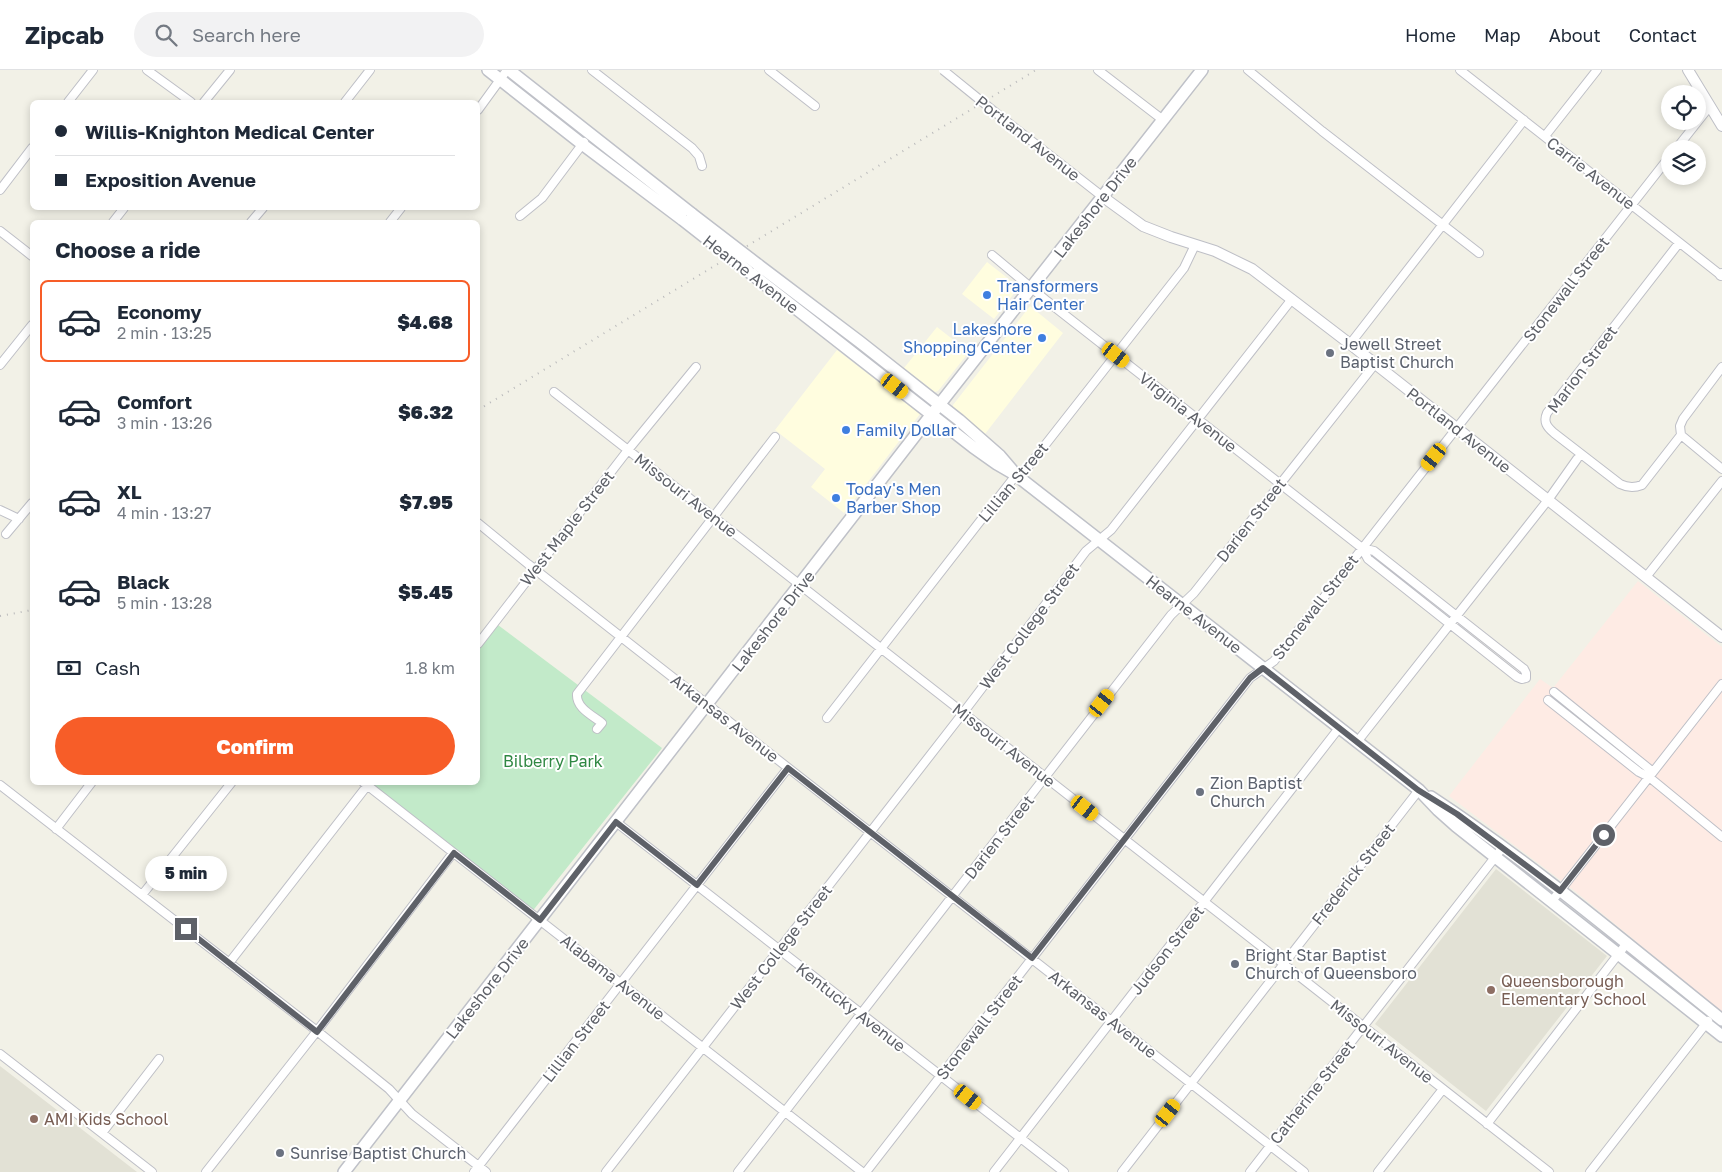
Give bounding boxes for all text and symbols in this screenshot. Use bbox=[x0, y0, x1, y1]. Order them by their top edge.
search box bbox=[134, 12, 484, 57]
text: Zipcab bbox=[25, 20, 104, 49]
icon: search bbox=[152, 21, 180, 49]
text: Search here bbox=[192, 23, 301, 46]
text: Home bbox=[1405, 24, 1456, 46]
text: Map bbox=[1484, 24, 1521, 46]
text: About bbox=[1549, 24, 1601, 46]
text: Contact bbox=[1629, 24, 1697, 46]
map controls bbox=[1661, 85, 1706, 185]
button: locate bbox=[1661, 85, 1706, 130]
street label: Portland Avenue bbox=[972, 91, 1084, 185]
text: Willis-Knighton Medical Center bbox=[85, 120, 374, 143]
street label: Carrie Avenue bbox=[1543, 132, 1639, 214]
button: layers bbox=[1661, 140, 1706, 185]
street label: Lakeshore Drive bbox=[1049, 152, 1141, 262]
text: Exposition Avenue bbox=[85, 168, 256, 191]
street label: Hearne Avenue bbox=[699, 230, 803, 318]
street label: Stonewall Street bbox=[1519, 232, 1613, 346]
text: Choose a ride bbox=[55, 236, 201, 263]
place label: Transformers Hair Center bbox=[997, 276, 1099, 314]
marker: Transformers Hair Center bbox=[981, 289, 993, 301]
icon: car bbox=[57, 299, 102, 344]
text: Economy bbox=[117, 300, 202, 323]
text: $4.68 bbox=[397, 310, 453, 333]
place label: Lakeshore Shopping Center bbox=[903, 319, 1032, 357]
street label: Marion Street bbox=[1543, 321, 1621, 417]
text: 2 min · 13:25 bbox=[117, 323, 212, 343]
marker: Lakeshore Shopping Center bbox=[1036, 332, 1048, 344]
place label: Jewell Street Baptist Church bbox=[1340, 334, 1454, 372]
car bbox=[1099, 340, 1132, 370]
marker: Jewell Street Baptist Church bbox=[1324, 347, 1336, 359]
street label: Virginia Avenue bbox=[1135, 368, 1241, 456]
car bbox=[878, 371, 911, 401]
street label: Portland Avenue bbox=[1403, 383, 1515, 477]
icon: car bbox=[57, 389, 102, 434]
text: Comfort bbox=[117, 390, 192, 413]
text: $6.32 bbox=[398, 400, 453, 423]
text: 3 min · 13:26 bbox=[117, 413, 212, 433]
place label: Family Dollar bbox=[856, 420, 957, 440]
marker: Family Dollar bbox=[840, 424, 852, 436]
street label: Lillian Street bbox=[974, 438, 1052, 526]
car bbox=[1418, 441, 1449, 473]
street label: Missouri Avenue bbox=[630, 449, 742, 541]
street label: West Maple Street bbox=[516, 466, 618, 590]
street label: Darien Street bbox=[1212, 474, 1290, 566]
icon: car bbox=[57, 479, 102, 524]
place label: Today's Men Barber Shop bbox=[846, 479, 941, 517]
text: XL bbox=[117, 480, 142, 503]
text: $7.95 bbox=[399, 490, 453, 513]
marker: Today's Men Barber Shop bbox=[830, 492, 842, 504]
text: 4 min · 13:27 bbox=[117, 503, 212, 523]
street label: Stonewall Street bbox=[1268, 550, 1362, 664]
street label: West College Street bbox=[975, 559, 1083, 693]
street label: Lakeshore Drive bbox=[727, 566, 819, 676]
icon: car bbox=[57, 569, 102, 614]
text: Black bbox=[117, 570, 170, 593]
street label: Hearne Avenue bbox=[1142, 570, 1246, 658]
text: $5.45 bbox=[398, 580, 453, 603]
text: 5 min · 13:28 bbox=[117, 593, 212, 613]
icon: cash bbox=[55, 654, 83, 682]
text: Cash bbox=[95, 656, 140, 679]
text: 1.8 km bbox=[405, 658, 455, 678]
street label: Arkansas Avenue bbox=[667, 670, 783, 766]
car bbox=[1086, 687, 1117, 719]
street label: Missouri Avenue bbox=[948, 699, 1060, 791]
button: Confirm bbox=[55, 717, 455, 775]
park label: Bilberry Park bbox=[503, 751, 603, 771]
place label: Zion Baptist Church bbox=[1210, 773, 1303, 811]
marker: Zion Baptist Church bbox=[1194, 786, 1206, 798]
street label: Darien Street bbox=[960, 791, 1038, 883]
car bbox=[1068, 793, 1101, 823]
street label: Frederick Street bbox=[1307, 819, 1399, 929]
route start bbox=[1593, 824, 1615, 846]
callout: 5 min bbox=[145, 856, 227, 892]
text: 5 min bbox=[165, 863, 207, 883]
street label: West College Street bbox=[726, 880, 836, 1014]
street label: Judson Street bbox=[1126, 901, 1208, 999]
route end bbox=[175, 918, 197, 940]
street label: Alabama Avenue bbox=[557, 930, 669, 1024]
street label: Lakeshore Drive bbox=[441, 933, 533, 1043]
place label: Bright Star Baptist Church of Queensboro bbox=[1245, 945, 1417, 983]
street label: Kentucky Avenue bbox=[792, 958, 910, 1056]
marker: Bright Star Baptist Church of Queensboro bbox=[1229, 958, 1241, 970]
street label: Arkansas Avenue bbox=[1045, 966, 1161, 1062]
street label: Stonewall Street bbox=[932, 970, 1026, 1084]
place label: Queensborough Elementary School bbox=[1501, 971, 1646, 1009]
marker: Queensborough Elementary School bbox=[1485, 984, 1497, 996]
street label: Missouri Avenue bbox=[1326, 995, 1438, 1087]
street label: Lillian Street bbox=[538, 996, 614, 1086]
street label: Catherine Street bbox=[1265, 1036, 1359, 1148]
car bbox=[951, 1082, 984, 1112]
car bbox=[1152, 1097, 1183, 1129]
place label: AMI Kids School bbox=[44, 1109, 168, 1129]
marker: AMI Kids School bbox=[28, 1113, 40, 1125]
place label: Sunrise Baptist Church bbox=[290, 1143, 466, 1163]
marker: Sunrise Baptist Church bbox=[274, 1147, 286, 1159]

